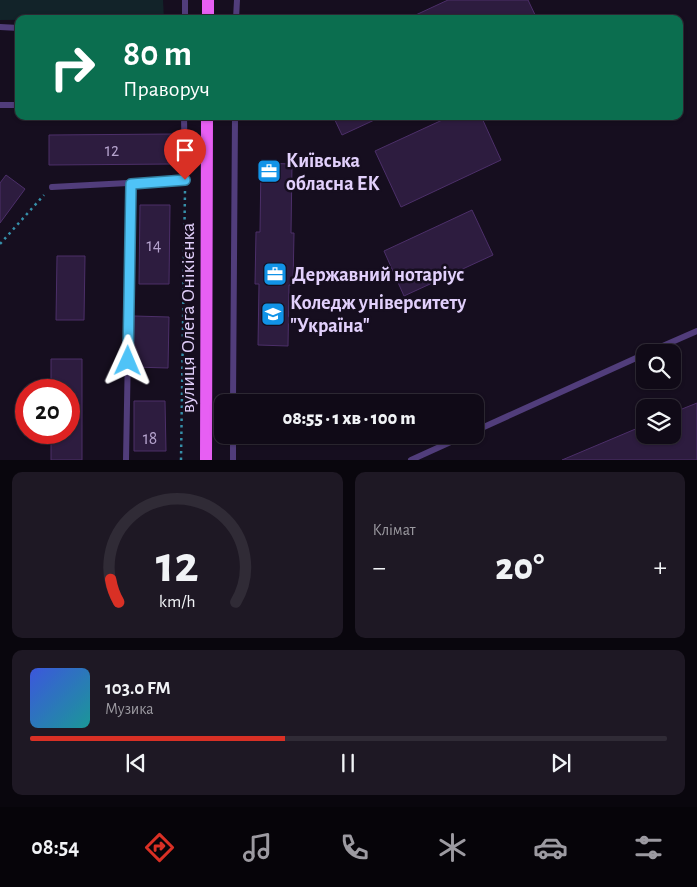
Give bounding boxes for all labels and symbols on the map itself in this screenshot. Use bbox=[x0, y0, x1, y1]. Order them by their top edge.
pin bbox=[164, 129, 206, 180]
house number: 12 bbox=[105, 142, 119, 160]
place label: Київська обласна ЕК bbox=[286, 151, 380, 194]
office icon: Київська обласна ЕК bbox=[256, 158, 282, 184]
street label: вулиця Олега Онікієнка bbox=[178, 223, 198, 413]
house number: 14 bbox=[147, 237, 162, 255]
office icon: Державний нотаріус bbox=[262, 261, 288, 287]
place label: Державний нотаріус bbox=[292, 265, 464, 285]
place label: Коледж університету "Україна" bbox=[290, 293, 466, 336]
school or university icon: Коледж університету "Україна" bbox=[260, 301, 286, 327]
position arrow bbox=[101, 334, 153, 386]
speed limit sign: 20 bbox=[15, 379, 80, 444]
house number: 18 bbox=[143, 430, 157, 448]

